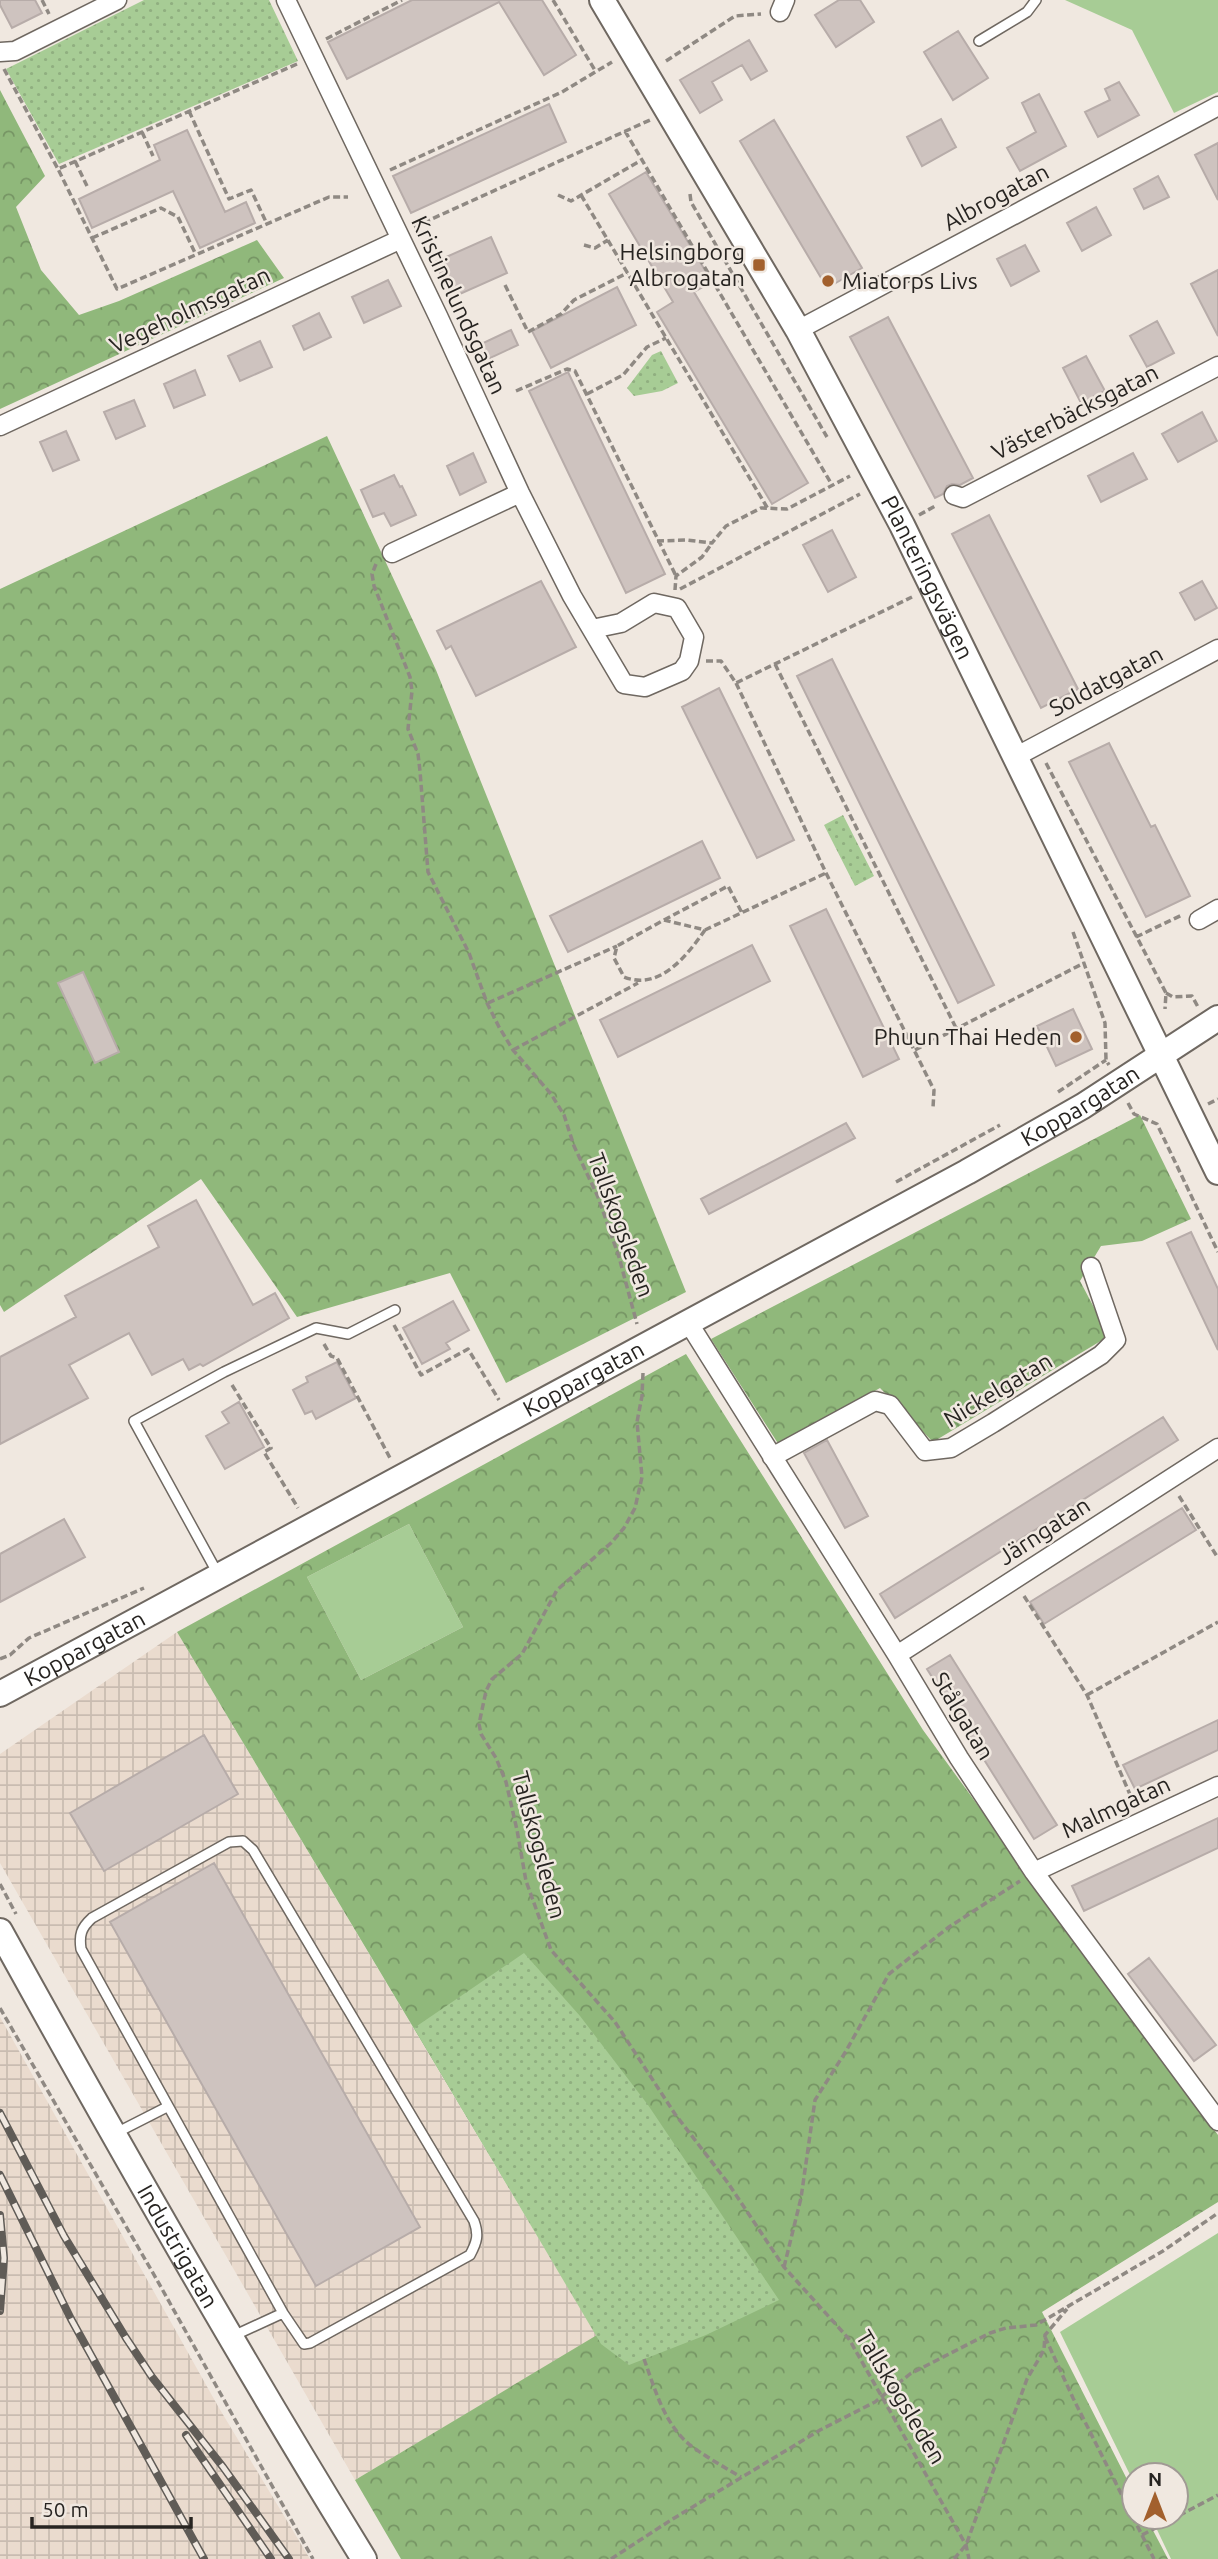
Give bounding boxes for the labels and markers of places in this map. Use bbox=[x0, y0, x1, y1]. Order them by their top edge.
place label: Helsingborg Albrogatan bbox=[619, 239, 745, 290]
marker: Helsingborg Albrogatan bbox=[751, 257, 767, 273]
place label: Miatorps Livs bbox=[842, 268, 978, 293]
marker: Miatorps Livs bbox=[820, 273, 836, 289]
place label: Phuun Thai Heden bbox=[874, 1024, 1062, 1049]
marker: Phuun Thai Heden bbox=[1068, 1029, 1084, 1045]

